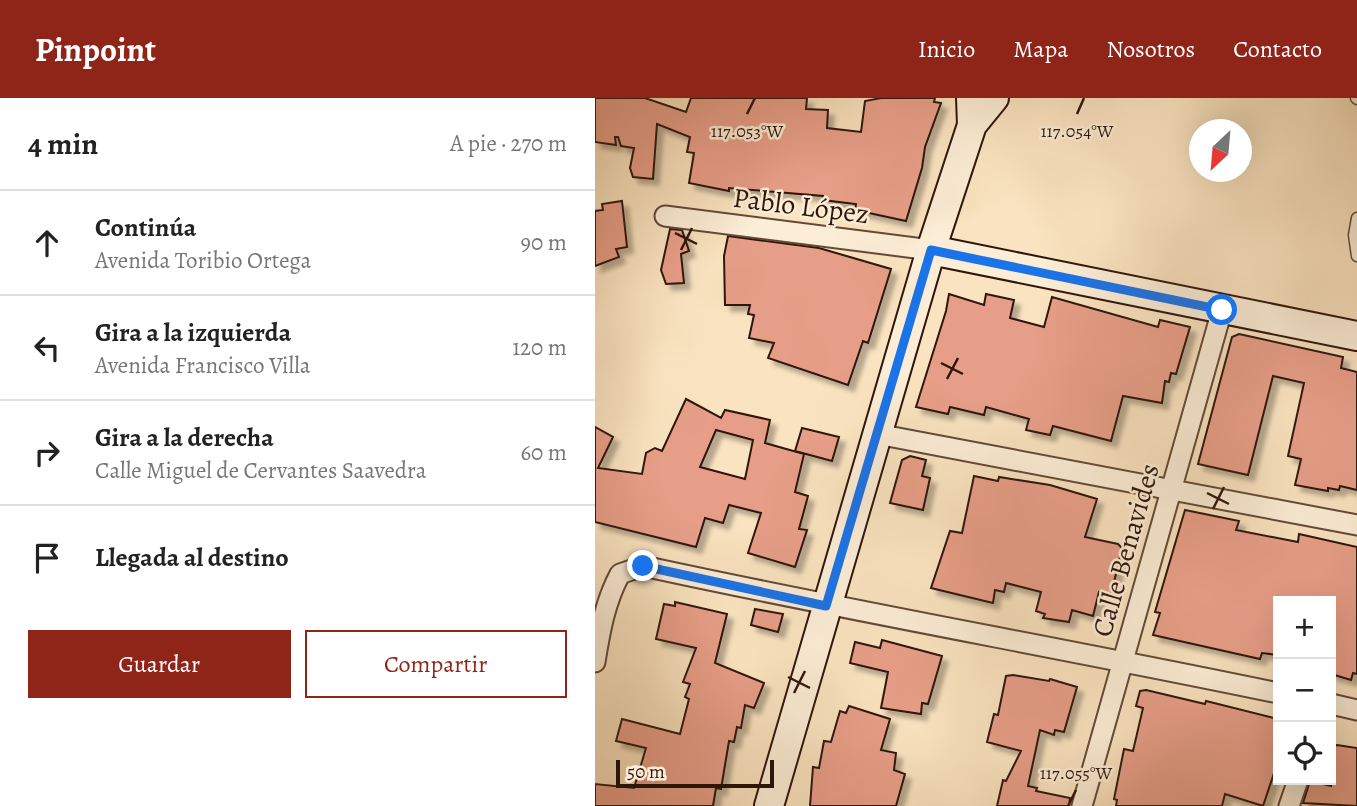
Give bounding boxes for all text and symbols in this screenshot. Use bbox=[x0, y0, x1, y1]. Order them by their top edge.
text: Pinpoint bbox=[35, 27, 156, 72]
text: Inicio bbox=[918, 33, 975, 65]
text: Mapa bbox=[1013, 33, 1068, 65]
text: Nosotros bbox=[1106, 33, 1195, 65]
text: Contacto bbox=[1233, 33, 1322, 65]
text: 117.053°W bbox=[711, 119, 783, 143]
text: 117.054°W bbox=[1040, 119, 1114, 143]
north arrow bbox=[1189, 119, 1252, 182]
text: 4 min bbox=[28, 124, 98, 164]
text: A pie · 270 m bbox=[450, 128, 567, 159]
street label: Pablo López bbox=[731, 179, 871, 233]
text: Continúa bbox=[95, 210, 196, 245]
icon: ahead bbox=[28, 224, 66, 262]
text: 90 m bbox=[521, 227, 567, 258]
text: Avenida Toribio Ortega bbox=[95, 245, 311, 276]
route start bbox=[1206, 294, 1237, 325]
text: Gira a la izquierda bbox=[95, 315, 291, 350]
icon: left bbox=[28, 329, 66, 367]
text: 120 m bbox=[512, 332, 567, 363]
text: Avenida Francisco Villa bbox=[95, 350, 311, 381]
text: Gira a la derecha bbox=[95, 420, 274, 455]
icon: right bbox=[28, 434, 66, 472]
text: 60 m bbox=[520, 437, 567, 468]
text: Calle Miguel de Cervantes Saavedra bbox=[95, 455, 426, 486]
street label: Calle Benavides bbox=[1083, 459, 1169, 641]
icon: arrive bbox=[28, 539, 66, 577]
text: Llegada al destino bbox=[95, 540, 289, 575]
route end bbox=[627, 550, 658, 581]
map controls bbox=[1273, 596, 1336, 785]
button: + bbox=[1273, 596, 1336, 659]
button: Guardar bbox=[28, 630, 291, 698]
button: Compartir bbox=[305, 630, 567, 698]
button: − bbox=[1273, 659, 1336, 722]
button: locate bbox=[1273, 722, 1336, 785]
scale bar bbox=[616, 757, 773, 789]
text: 50 m bbox=[627, 759, 665, 785]
text: 117.055°W bbox=[1040, 761, 1113, 785]

